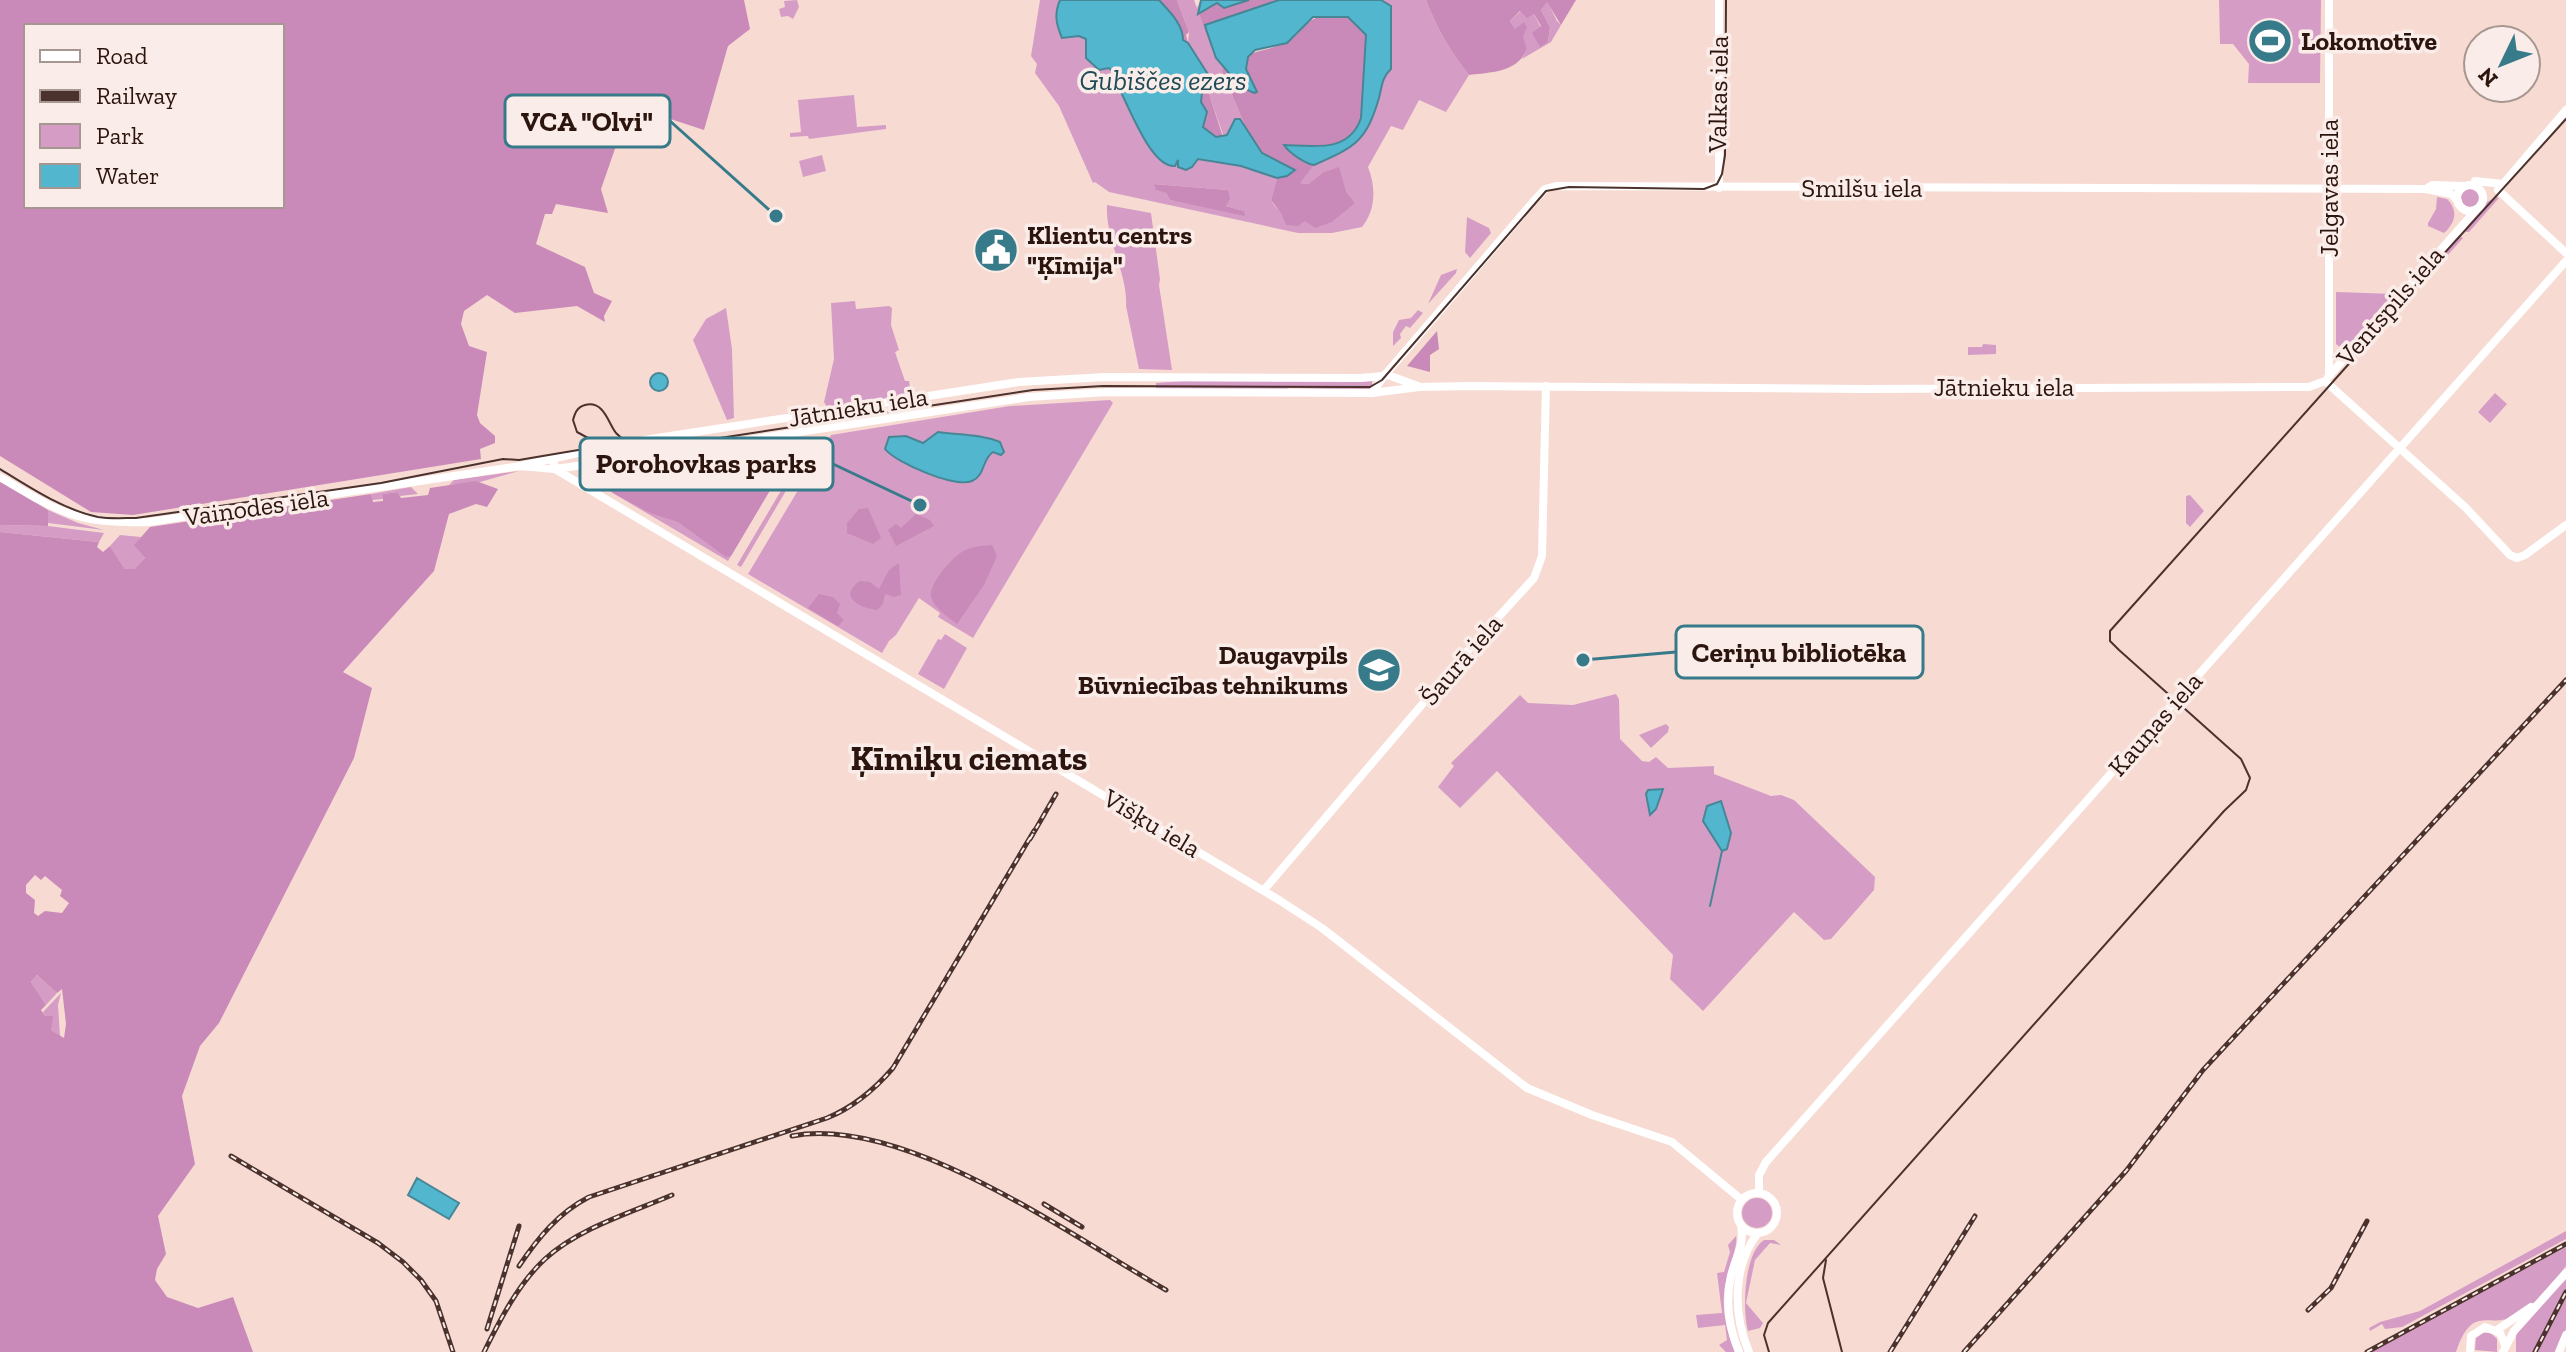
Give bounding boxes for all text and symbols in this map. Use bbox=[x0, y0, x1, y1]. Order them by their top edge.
sports icon: Lokomotīve bbox=[2246, 17, 2294, 65]
legend bbox=[24, 24, 284, 208]
north arrow bbox=[2462, 24, 2542, 104]
place label: Lokomotīve bbox=[2301, 25, 2437, 57]
street label: Valkas iela bbox=[1701, 35, 1735, 154]
text: Road bbox=[96, 41, 148, 70]
text: N bbox=[2472, 62, 2503, 93]
water label: Gubiščes ezers bbox=[1079, 64, 1247, 97]
text: Railway bbox=[96, 81, 178, 110]
callout: VCA "Olvi" bbox=[505, 95, 670, 147]
text: VCA "Olvi" bbox=[521, 105, 653, 138]
street label: Jelgavas iela bbox=[2313, 118, 2345, 257]
text: Park bbox=[96, 121, 144, 150]
text: Water bbox=[96, 161, 159, 190]
street label: Smilšu iela bbox=[1801, 172, 1923, 204]
place label: Klientu centrs "Ķīmija" bbox=[1027, 219, 1192, 281]
public building icon: Klientu centrs "Ķīmija" bbox=[972, 226, 1020, 274]
street label: Ventspils iela bbox=[2329, 239, 2451, 373]
street label: Jātnieku iela bbox=[1934, 371, 2075, 403]
street label: Jātnieku iela bbox=[786, 380, 930, 434]
callout: Porohovkas parks bbox=[580, 438, 833, 490]
text: Porohovkas parks bbox=[595, 447, 817, 480]
street label: Vaiņodes iela bbox=[180, 481, 331, 533]
street label: Šaurā iela bbox=[1413, 608, 1509, 712]
callout: Ceriņu bibliotēka bbox=[1676, 626, 1923, 678]
text: Ceriņu bibliotēka bbox=[1691, 636, 1907, 669]
place label: Daugavpils Būvniecības tehnikums bbox=[1078, 639, 1348, 701]
school or university icon: Daugavpils Būvniecības tehnikums bbox=[1355, 646, 1403, 694]
street label: Kauņas iela bbox=[2101, 665, 2209, 783]
district label: Ķīmiķu ciemats bbox=[851, 738, 1087, 779]
street label: Višķu iela bbox=[1097, 781, 1207, 865]

